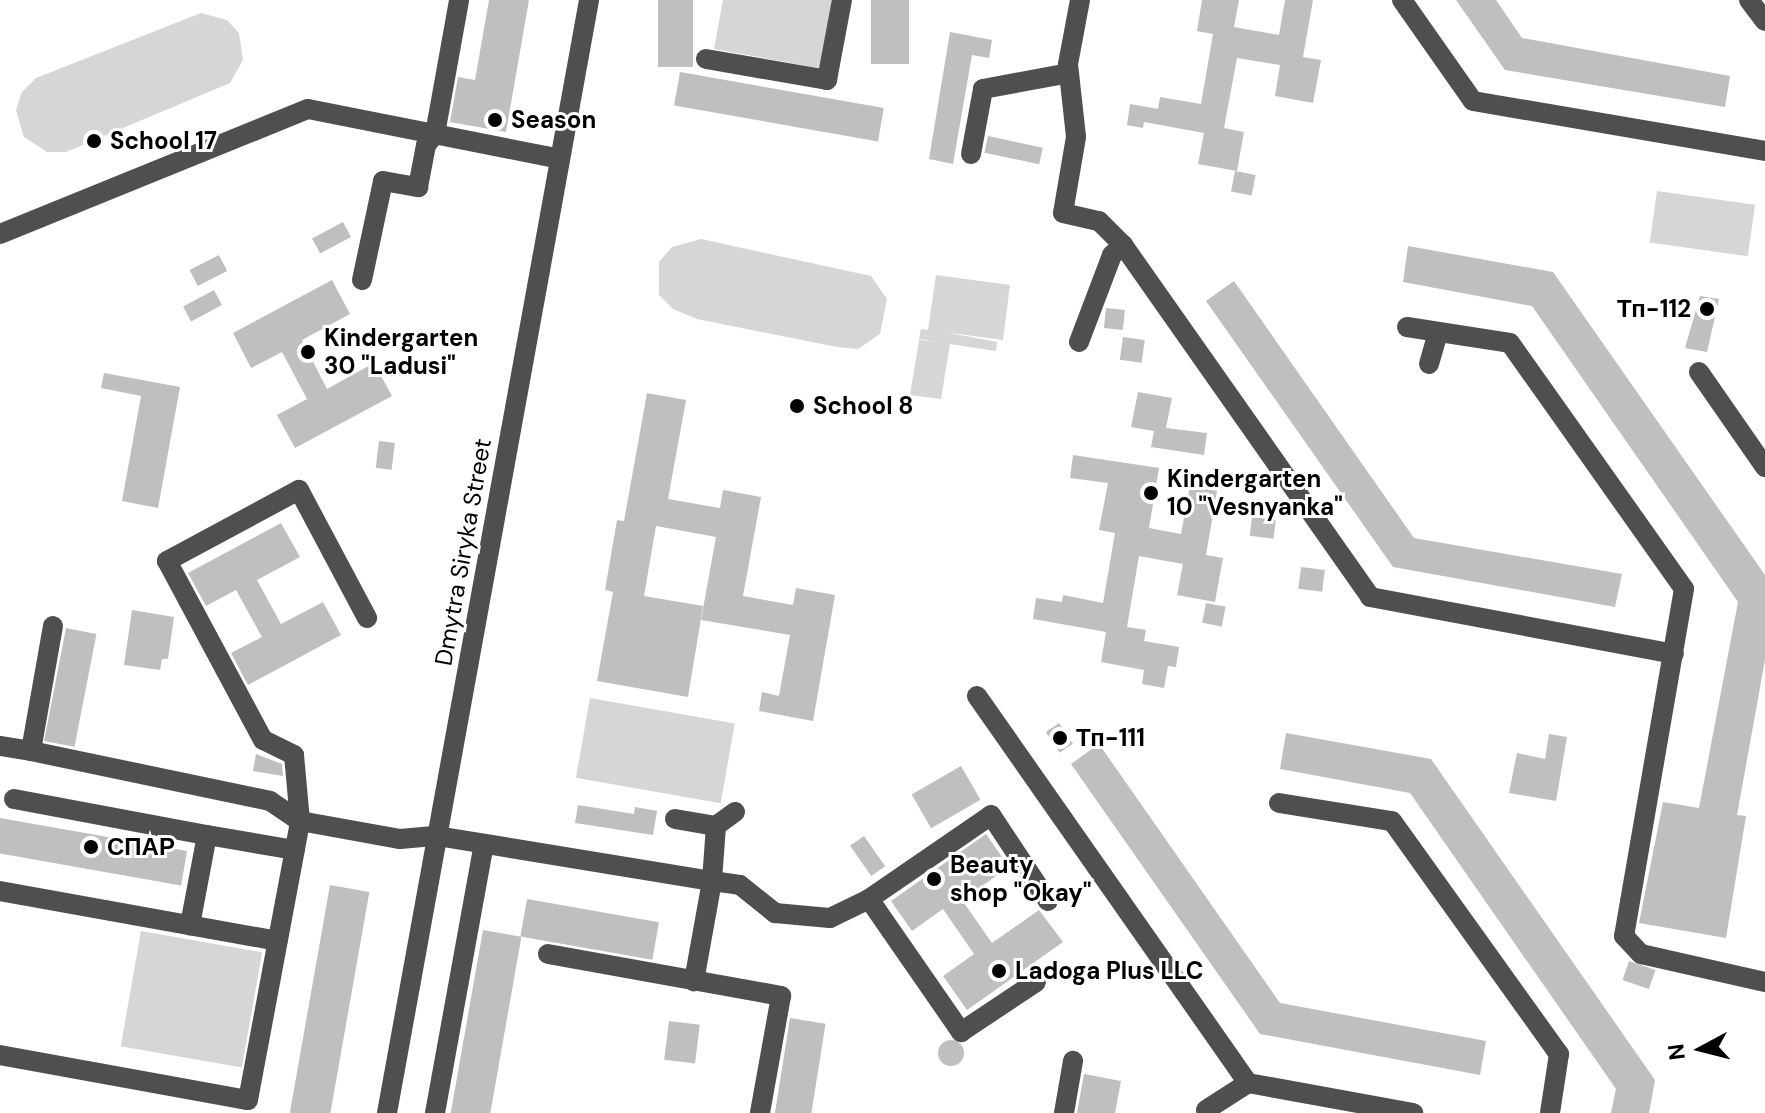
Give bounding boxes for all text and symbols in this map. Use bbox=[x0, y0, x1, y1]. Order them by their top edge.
place label: Season bbox=[511, 106, 596, 134]
marker: Season bbox=[486, 111, 504, 129]
place label: School 17 bbox=[110, 127, 217, 155]
marker: School 17 bbox=[85, 132, 103, 150]
place label: Тп-112 bbox=[1617, 295, 1691, 323]
marker: Тп-112 bbox=[1698, 300, 1716, 318]
place label: Kindergarten 30 "Ladusi" bbox=[324, 324, 478, 380]
marker: Kindergarten 30 "Ladusi" bbox=[299, 343, 317, 361]
place label: School 8 bbox=[813, 392, 913, 420]
marker: School 8 bbox=[788, 397, 806, 415]
street label: Dmytra Siryka Street bbox=[429, 436, 497, 668]
place label: Kindergarten 10 "Vesnyanka" bbox=[1167, 465, 1343, 521]
marker: Kindergarten 10 "Vesnyanka" bbox=[1142, 484, 1160, 502]
place label: Тп-111 bbox=[1076, 724, 1145, 752]
marker: Тп-111 bbox=[1051, 729, 1069, 747]
place label: СПАР bbox=[107, 833, 175, 861]
marker: СПАР bbox=[82, 838, 100, 856]
place label: Beauty shop "Okay" bbox=[950, 851, 1092, 907]
marker: Beauty shop "Okay" bbox=[925, 870, 943, 888]
place label: Ladoga Plus LLC bbox=[1015, 957, 1203, 985]
marker: Ladoga Plus LLC bbox=[990, 962, 1008, 980]
north arrow bbox=[1661, 1009, 1741, 1089]
text: N bbox=[1661, 1042, 1692, 1062]

